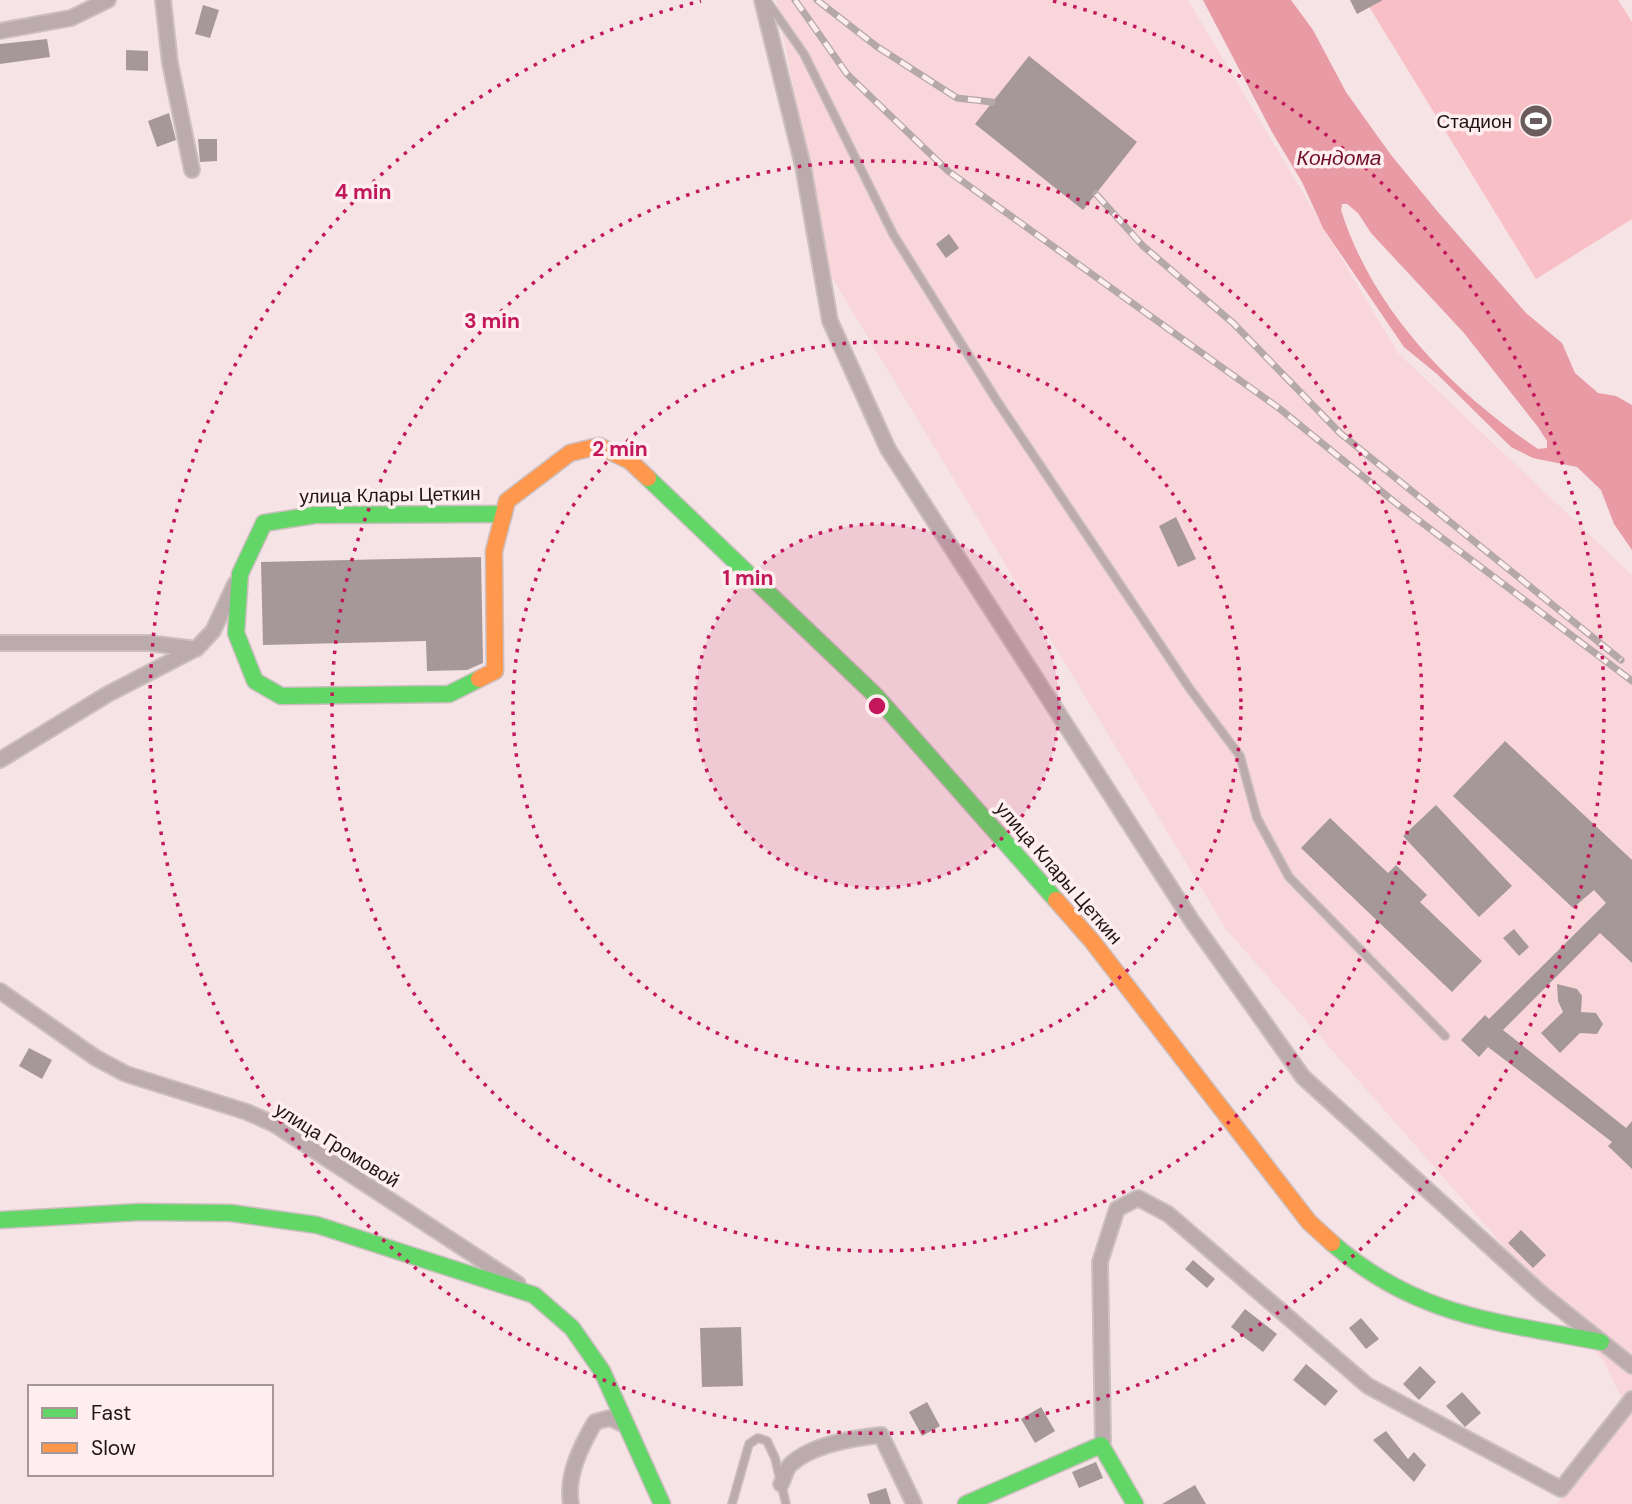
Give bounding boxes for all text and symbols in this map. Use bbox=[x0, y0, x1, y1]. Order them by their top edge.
sports icon: Стадион bbox=[1517, 102, 1555, 140]
place label: Стадион bbox=[1436, 109, 1512, 134]
water label: Кондома bbox=[1297, 144, 1381, 172]
text: 4 min bbox=[334, 178, 392, 206]
text: 3 min bbox=[464, 307, 520, 335]
text: 2 min bbox=[592, 435, 648, 463]
street label: улица Клары Цеткин bbox=[299, 481, 481, 509]
text: 1 min bbox=[722, 564, 774, 592]
centre of rings bbox=[865, 694, 889, 718]
street label: улица Клары Цеткин bbox=[990, 796, 1128, 950]
street label: улица Громовой bbox=[270, 1097, 404, 1193]
legend bbox=[28, 1385, 273, 1476]
text: Fast bbox=[91, 1399, 131, 1427]
text: Slow bbox=[91, 1434, 136, 1462]

